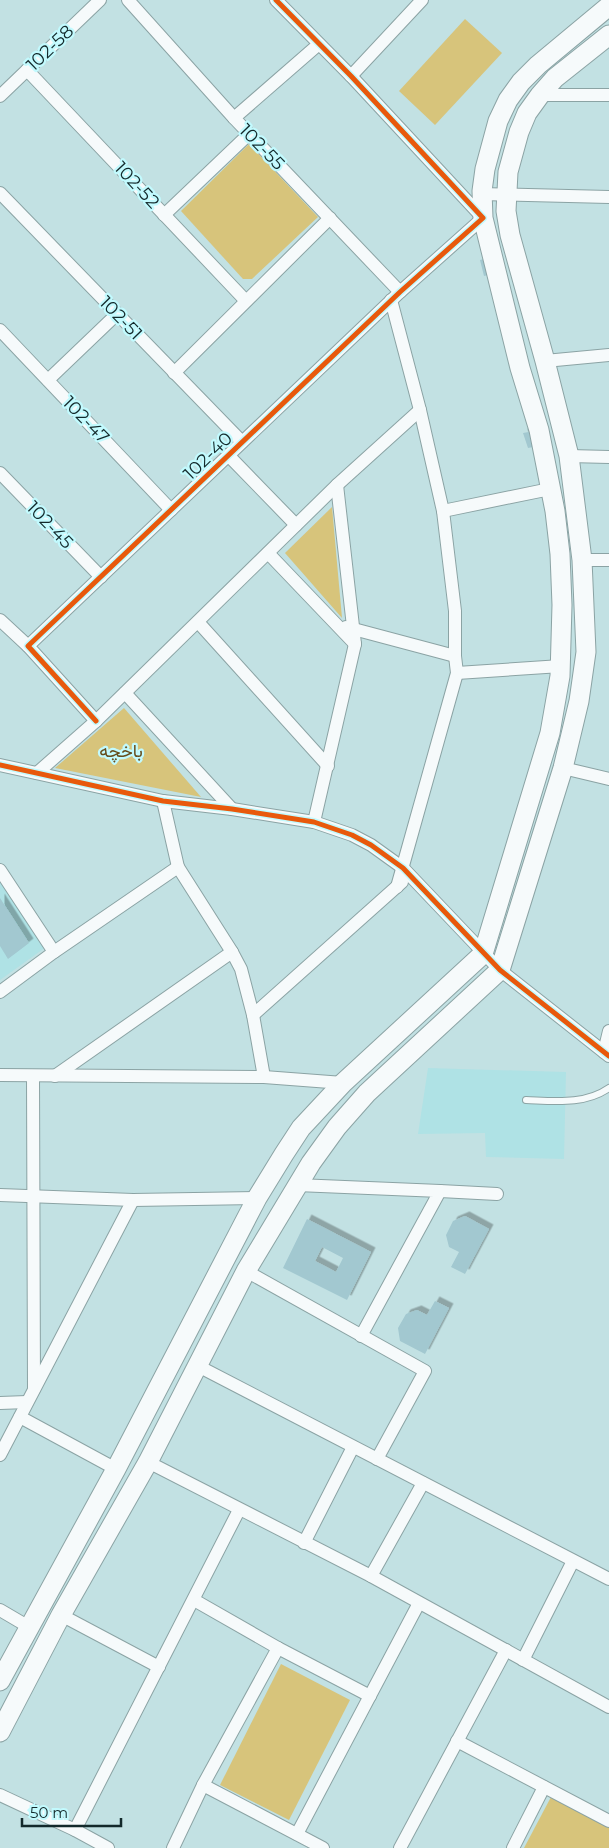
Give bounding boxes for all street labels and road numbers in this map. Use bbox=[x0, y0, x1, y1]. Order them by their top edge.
street label: 102-58 bbox=[22, 20, 78, 76]
street label: 102-55 bbox=[235, 119, 289, 175]
street label: 102-52 bbox=[110, 157, 164, 213]
street label: 102-51 bbox=[95, 292, 147, 344]
street label: 102-47 bbox=[58, 392, 114, 448]
street label: 102-40 bbox=[179, 427, 237, 485]
street label: 102-45 bbox=[22, 497, 78, 553]

